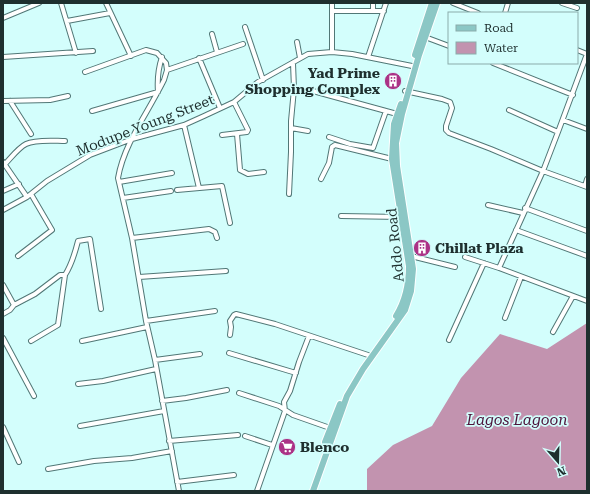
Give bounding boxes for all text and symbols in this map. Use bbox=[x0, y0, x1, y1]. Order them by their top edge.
legend bbox=[448, 12, 578, 64]
text: Road bbox=[484, 21, 514, 35]
text: Water bbox=[484, 41, 518, 55]
place label: Yad Prime Shopping Complex bbox=[245, 65, 381, 97]
building icon: Yad Prime Shopping Complex bbox=[383, 71, 403, 91]
street label: Modupe Young Street bbox=[74, 91, 216, 159]
street label: Addo Road bbox=[383, 207, 407, 283]
building icon: Chillat Plaza bbox=[412, 238, 432, 258]
place label: Chillat Plaza bbox=[435, 240, 524, 256]
water label: Lagos Lagoon bbox=[466, 411, 567, 429]
supermarket icon: Blenco bbox=[277, 437, 297, 457]
place label: Blenco bbox=[300, 439, 349, 455]
north arrow bbox=[538, 442, 578, 482]
text: N bbox=[555, 463, 567, 479]

